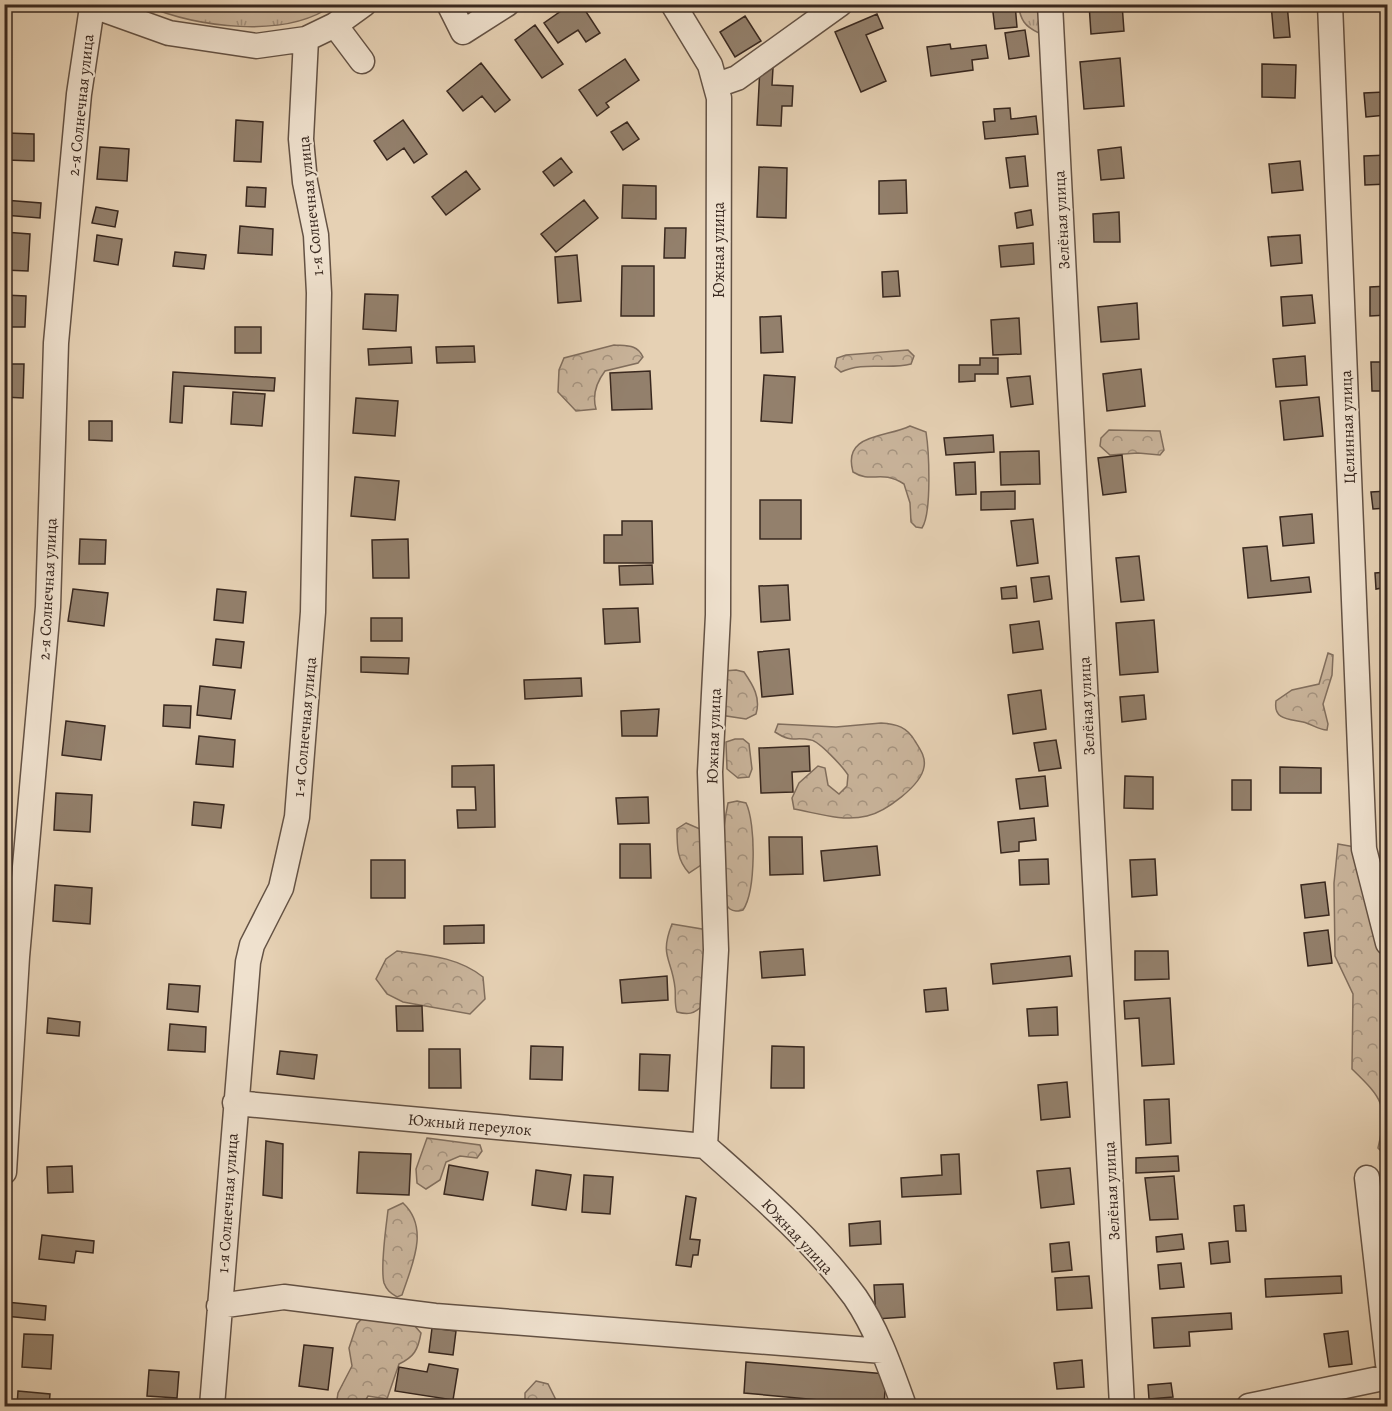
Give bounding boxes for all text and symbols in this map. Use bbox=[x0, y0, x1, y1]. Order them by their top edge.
street label: 2-я Солнечная улица bbox=[63, 32, 99, 177]
street label: 1-я Солнечная улица bbox=[293, 134, 329, 277]
street label: Зелёная улица bbox=[1048, 169, 1076, 270]
street label: Южная улица bbox=[708, 201, 730, 298]
street label: Целинная улица bbox=[1335, 369, 1361, 484]
street label: 2-я Солнечная улица bbox=[33, 517, 63, 661]
street label: 1-я Солнечная улица bbox=[288, 655, 322, 798]
street label: Зелёная улица bbox=[1073, 655, 1101, 756]
street label: Южная улица bbox=[701, 687, 727, 785]
street label: Южный переулок bbox=[407, 1109, 533, 1141]
street label: 1-я Солнечная улица bbox=[212, 1132, 244, 1274]
street label: Зелёная улица bbox=[1098, 1140, 1126, 1241]
street label: Южная улица bbox=[756, 1194, 839, 1280]

